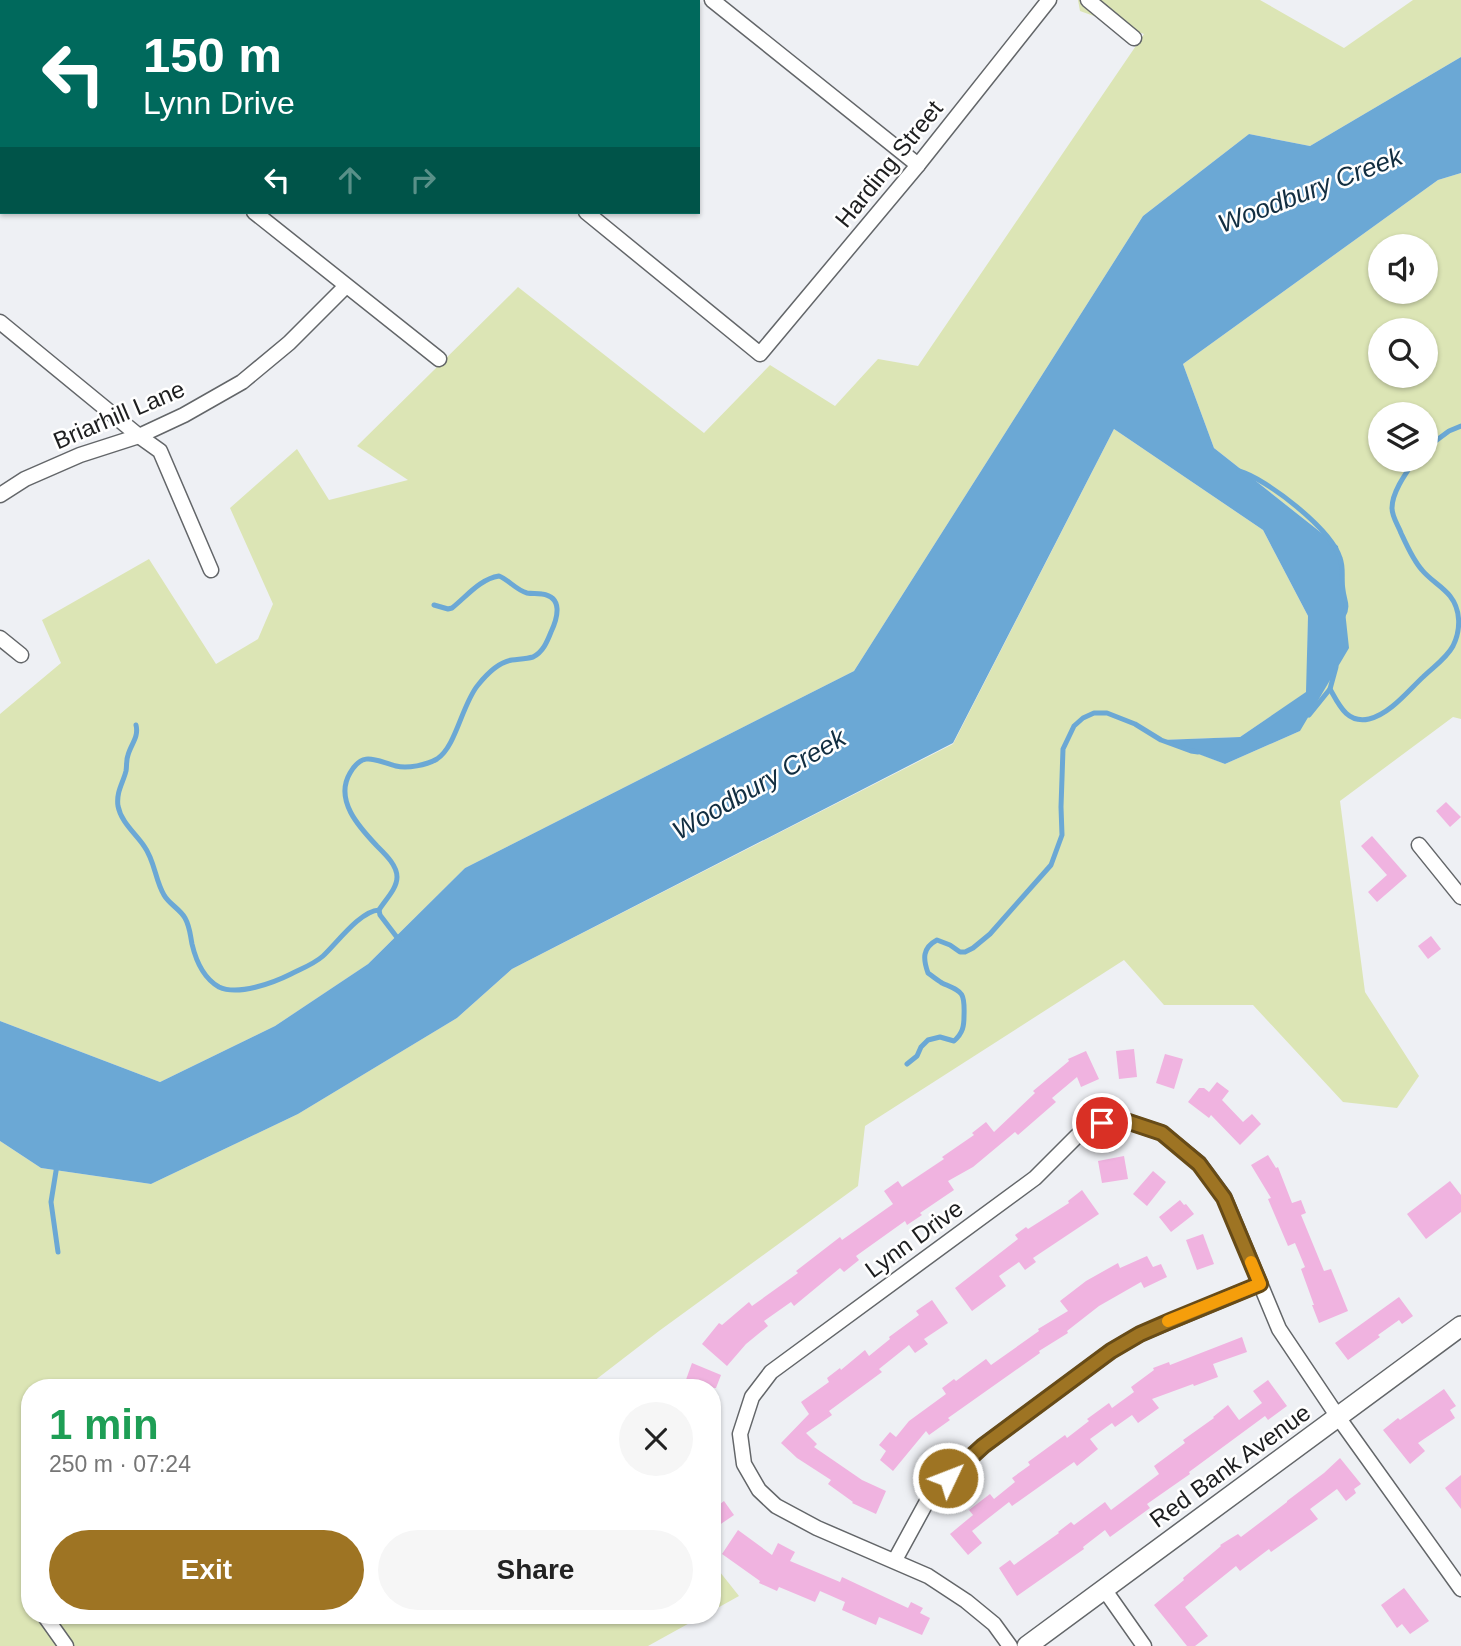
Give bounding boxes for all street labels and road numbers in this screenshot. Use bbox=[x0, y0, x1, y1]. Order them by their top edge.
street label: Harding Street bbox=[829, 95, 948, 232]
street label: Briarhill Lane bbox=[49, 375, 189, 454]
street label: Lynn Drive bbox=[860, 1194, 968, 1283]
street label: Red Bank Avenue bbox=[1144, 1398, 1315, 1533]

